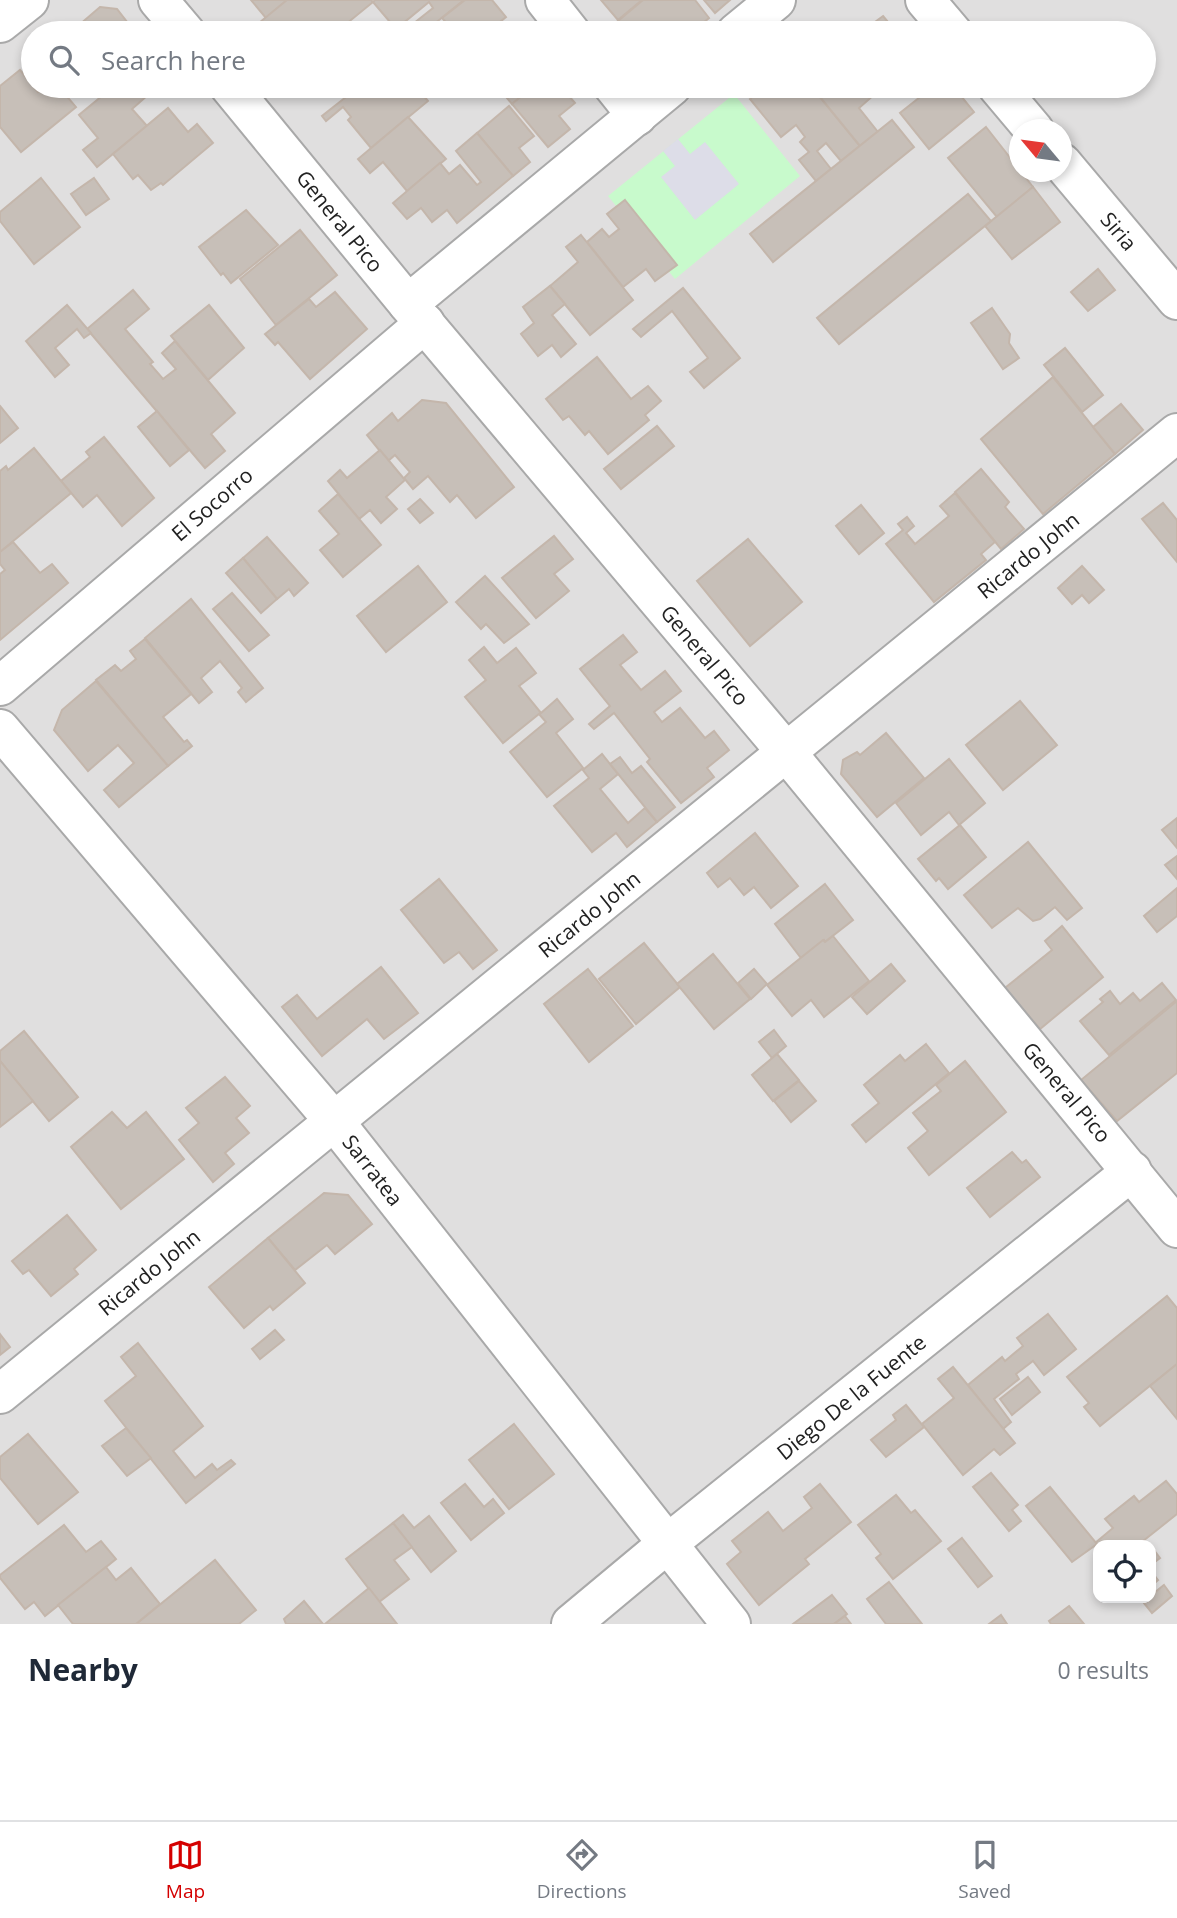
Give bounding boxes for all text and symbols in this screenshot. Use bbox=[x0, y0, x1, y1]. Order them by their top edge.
search box bbox=[21, 21, 1156, 98]
icon: search bbox=[45, 41, 83, 79]
text: Search here bbox=[101, 42, 246, 78]
north arrow bbox=[1009, 119, 1072, 182]
street label: General Pico bbox=[290, 164, 390, 278]
street label: Siria bbox=[1095, 206, 1143, 256]
street label: El Socorro bbox=[165, 461, 259, 547]
street label: Ricardo John bbox=[971, 505, 1085, 605]
street label: General Pico bbox=[655, 599, 755, 711]
street label: Ricardo John bbox=[532, 864, 646, 964]
street label: General Pico bbox=[1017, 1036, 1117, 1148]
street label: Sarratea bbox=[336, 1129, 410, 1211]
street label: Ricardo John bbox=[92, 1222, 206, 1322]
street label: Diego De la Fuente bbox=[771, 1328, 931, 1466]
map controls bbox=[1093, 1540, 1156, 1603]
button: locate bbox=[1093, 1540, 1156, 1603]
text: Nearby bbox=[28, 1649, 138, 1690]
text: 0 results bbox=[1058, 1654, 1149, 1686]
tab: Map bbox=[166, 1836, 205, 1904]
tab: Directions bbox=[537, 1836, 627, 1904]
tab: Saved bbox=[958, 1836, 1011, 1904]

